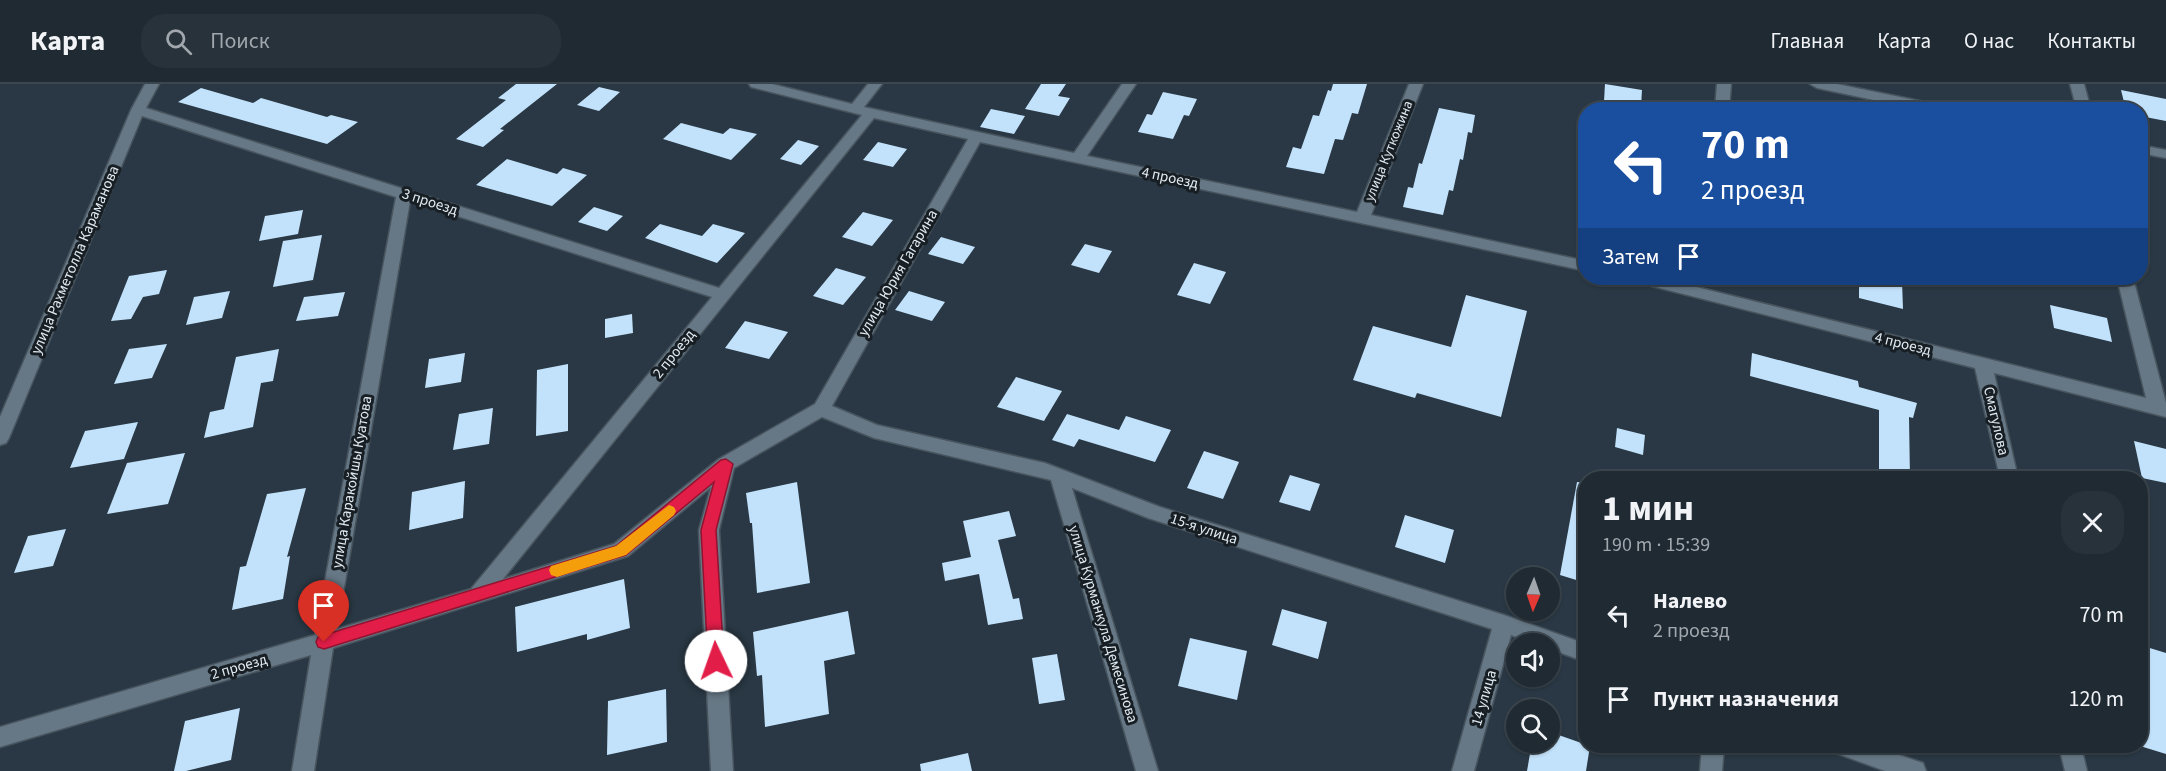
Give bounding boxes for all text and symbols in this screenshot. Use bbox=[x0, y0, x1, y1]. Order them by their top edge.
search box bbox=[141, 14, 561, 68]
text: Карта bbox=[30, 21, 105, 61]
icon: search bbox=[162, 25, 195, 58]
text: Поиск bbox=[210, 25, 270, 57]
text: Главная bbox=[1771, 26, 1844, 56]
text: Карта bbox=[1877, 26, 1931, 56]
text: О нас bbox=[1964, 26, 2014, 56]
text: Контакты bbox=[2047, 26, 2136, 56]
street label: улица Куткожина bbox=[1360, 98, 1418, 204]
text: 70 m bbox=[1701, 115, 1790, 175]
icon: left bbox=[1602, 126, 1680, 204]
street label: улица Рахметолла Караманова bbox=[26, 162, 124, 358]
street label: 4 проезд bbox=[1140, 162, 1200, 194]
text: 2 проезд bbox=[1701, 171, 1804, 210]
street label: 3 проезд bbox=[399, 183, 461, 221]
street label: улица Юрия Гагарина bbox=[853, 206, 943, 340]
icon: arrive bbox=[1672, 240, 1705, 273]
text: Затем bbox=[1602, 241, 1660, 273]
street label: 2 проезд bbox=[648, 325, 700, 383]
street label: 4 проезд bbox=[1873, 327, 1933, 361]
street label: Смагулова bbox=[1978, 385, 2014, 457]
street label: улица Каракойшы Куатова bbox=[326, 394, 378, 570]
text: 1 мин bbox=[1602, 483, 1694, 534]
button: close bbox=[2061, 491, 2124, 554]
street label: 15-я улица bbox=[1168, 508, 1240, 550]
street label: улица Курманкула Демесинова bbox=[1063, 523, 1143, 725]
text: 190 m · 15:39 bbox=[1602, 531, 1710, 559]
north arrow bbox=[1506, 567, 1560, 621]
map controls bbox=[1506, 567, 1560, 753]
pin bbox=[298, 580, 349, 642]
text: Налево bbox=[1653, 585, 1727, 617]
icon: arrive bbox=[307, 589, 340, 622]
icon: left bbox=[1602, 599, 1635, 632]
text: 70 m bbox=[2079, 599, 2124, 631]
text: 2 проезд bbox=[1653, 617, 1730, 645]
position arrow bbox=[684, 629, 748, 693]
button: sound bbox=[1506, 633, 1560, 687]
street label: 2 проезд bbox=[208, 649, 270, 685]
street label: 14 улица bbox=[1466, 668, 1502, 728]
icon: arrive bbox=[1602, 683, 1635, 716]
text: Пункт назначения bbox=[1653, 683, 1839, 715]
text: 120 m bbox=[2069, 683, 2124, 715]
button: search bbox=[1506, 699, 1560, 753]

